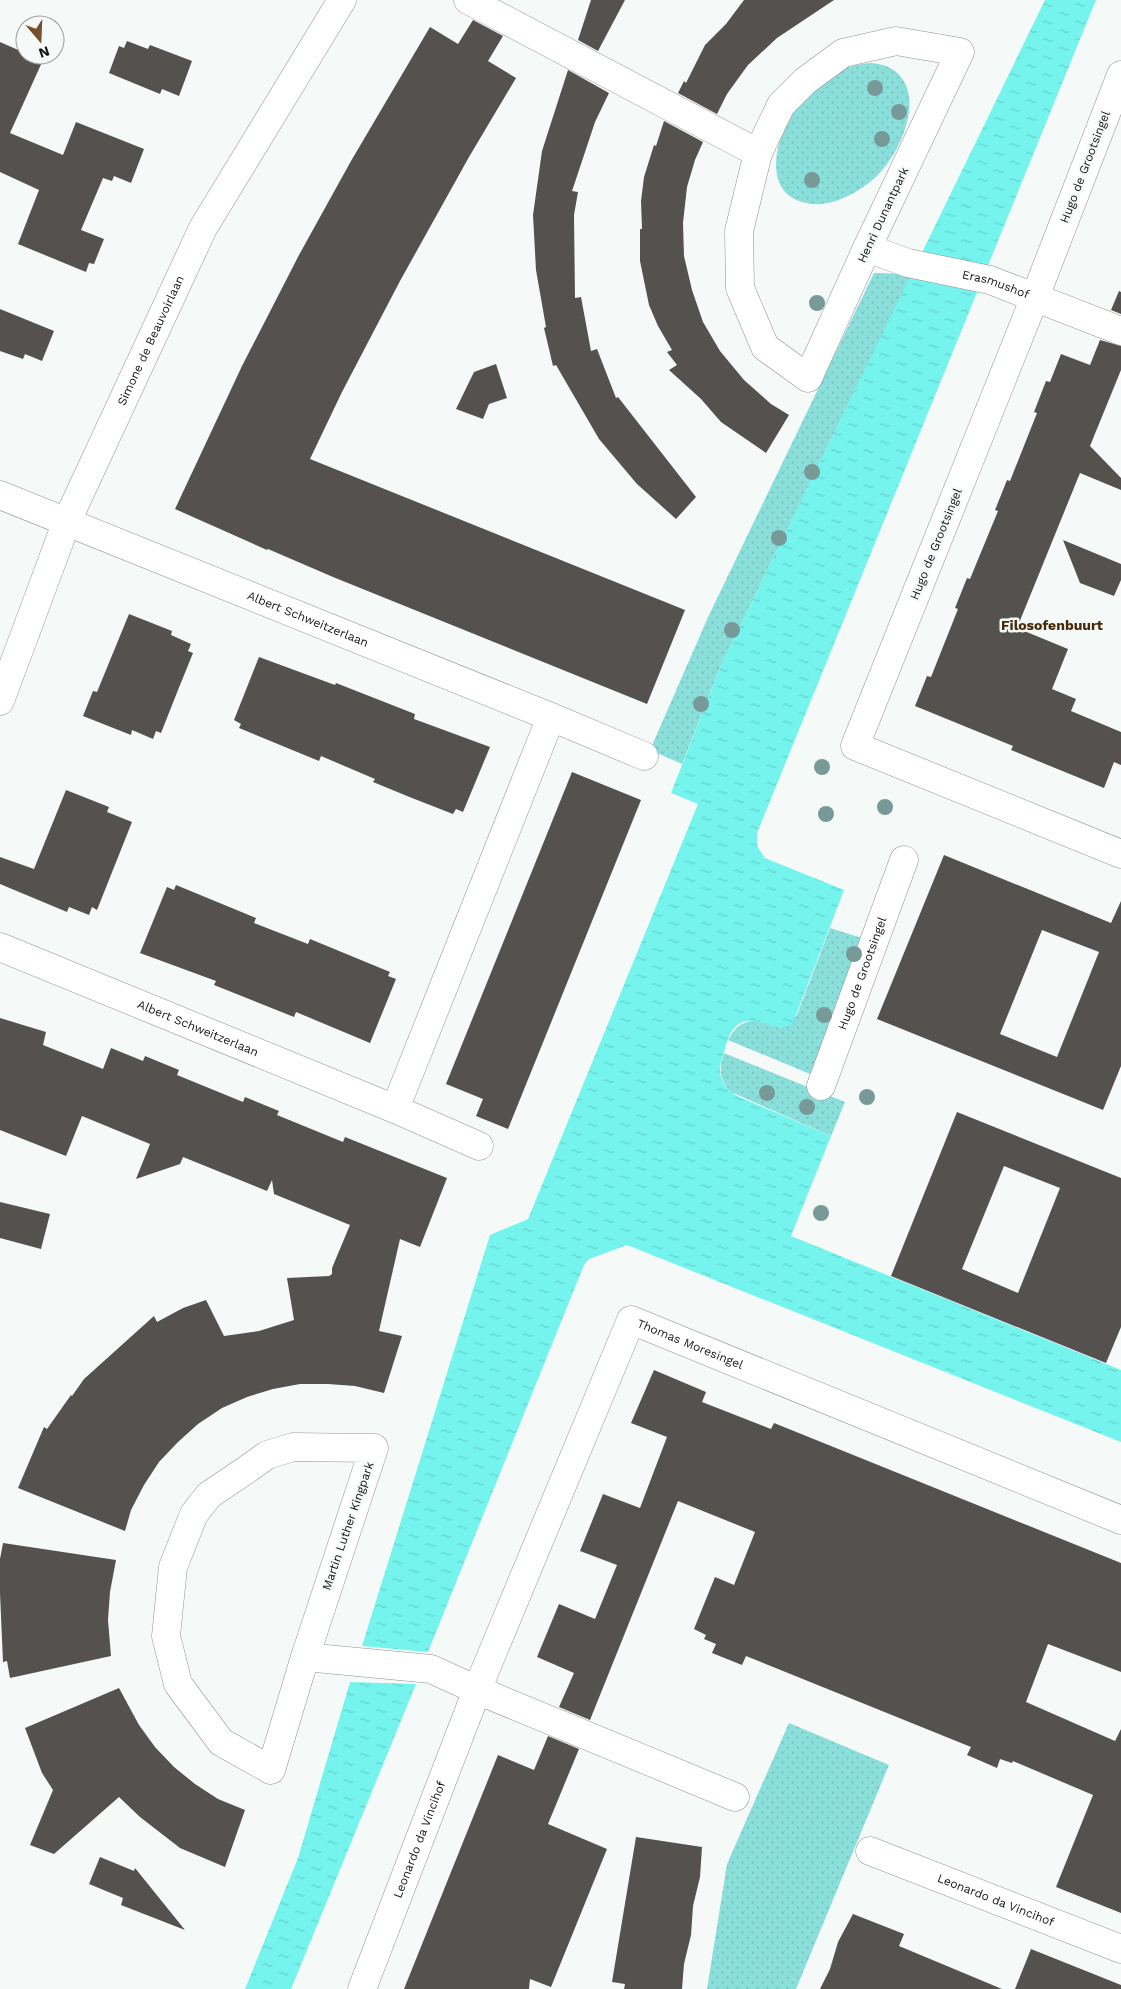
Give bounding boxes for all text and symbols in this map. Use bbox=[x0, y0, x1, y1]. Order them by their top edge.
north arrow bbox=[15, 15, 65, 65]
text: N bbox=[37, 43, 52, 62]
street label: Hugo de Grootsingel bbox=[1057, 109, 1113, 225]
street label: Henri Dunantpark bbox=[855, 165, 911, 265]
street label: Erasmushof bbox=[961, 267, 1032, 302]
street label: Simone de Beauvoirlaan bbox=[115, 273, 187, 408]
street label: Hugo de Grootsingel bbox=[907, 486, 965, 602]
street label: Albert Schweitzerlaan bbox=[245, 588, 371, 650]
district label: Filosofenbuurt bbox=[1001, 617, 1103, 633]
street label: Hugo de Grootsingel bbox=[835, 915, 890, 1032]
street label: Albert Schweitzerlaan bbox=[135, 997, 261, 1059]
street label: Thomas Moresingel bbox=[635, 1316, 746, 1372]
street label: Martin Luther Kingpark bbox=[319, 1460, 377, 1592]
street label: Leonardo da Vincihof bbox=[391, 1779, 448, 1900]
street label: Leonardo da Vincihof bbox=[935, 1871, 1056, 1929]

